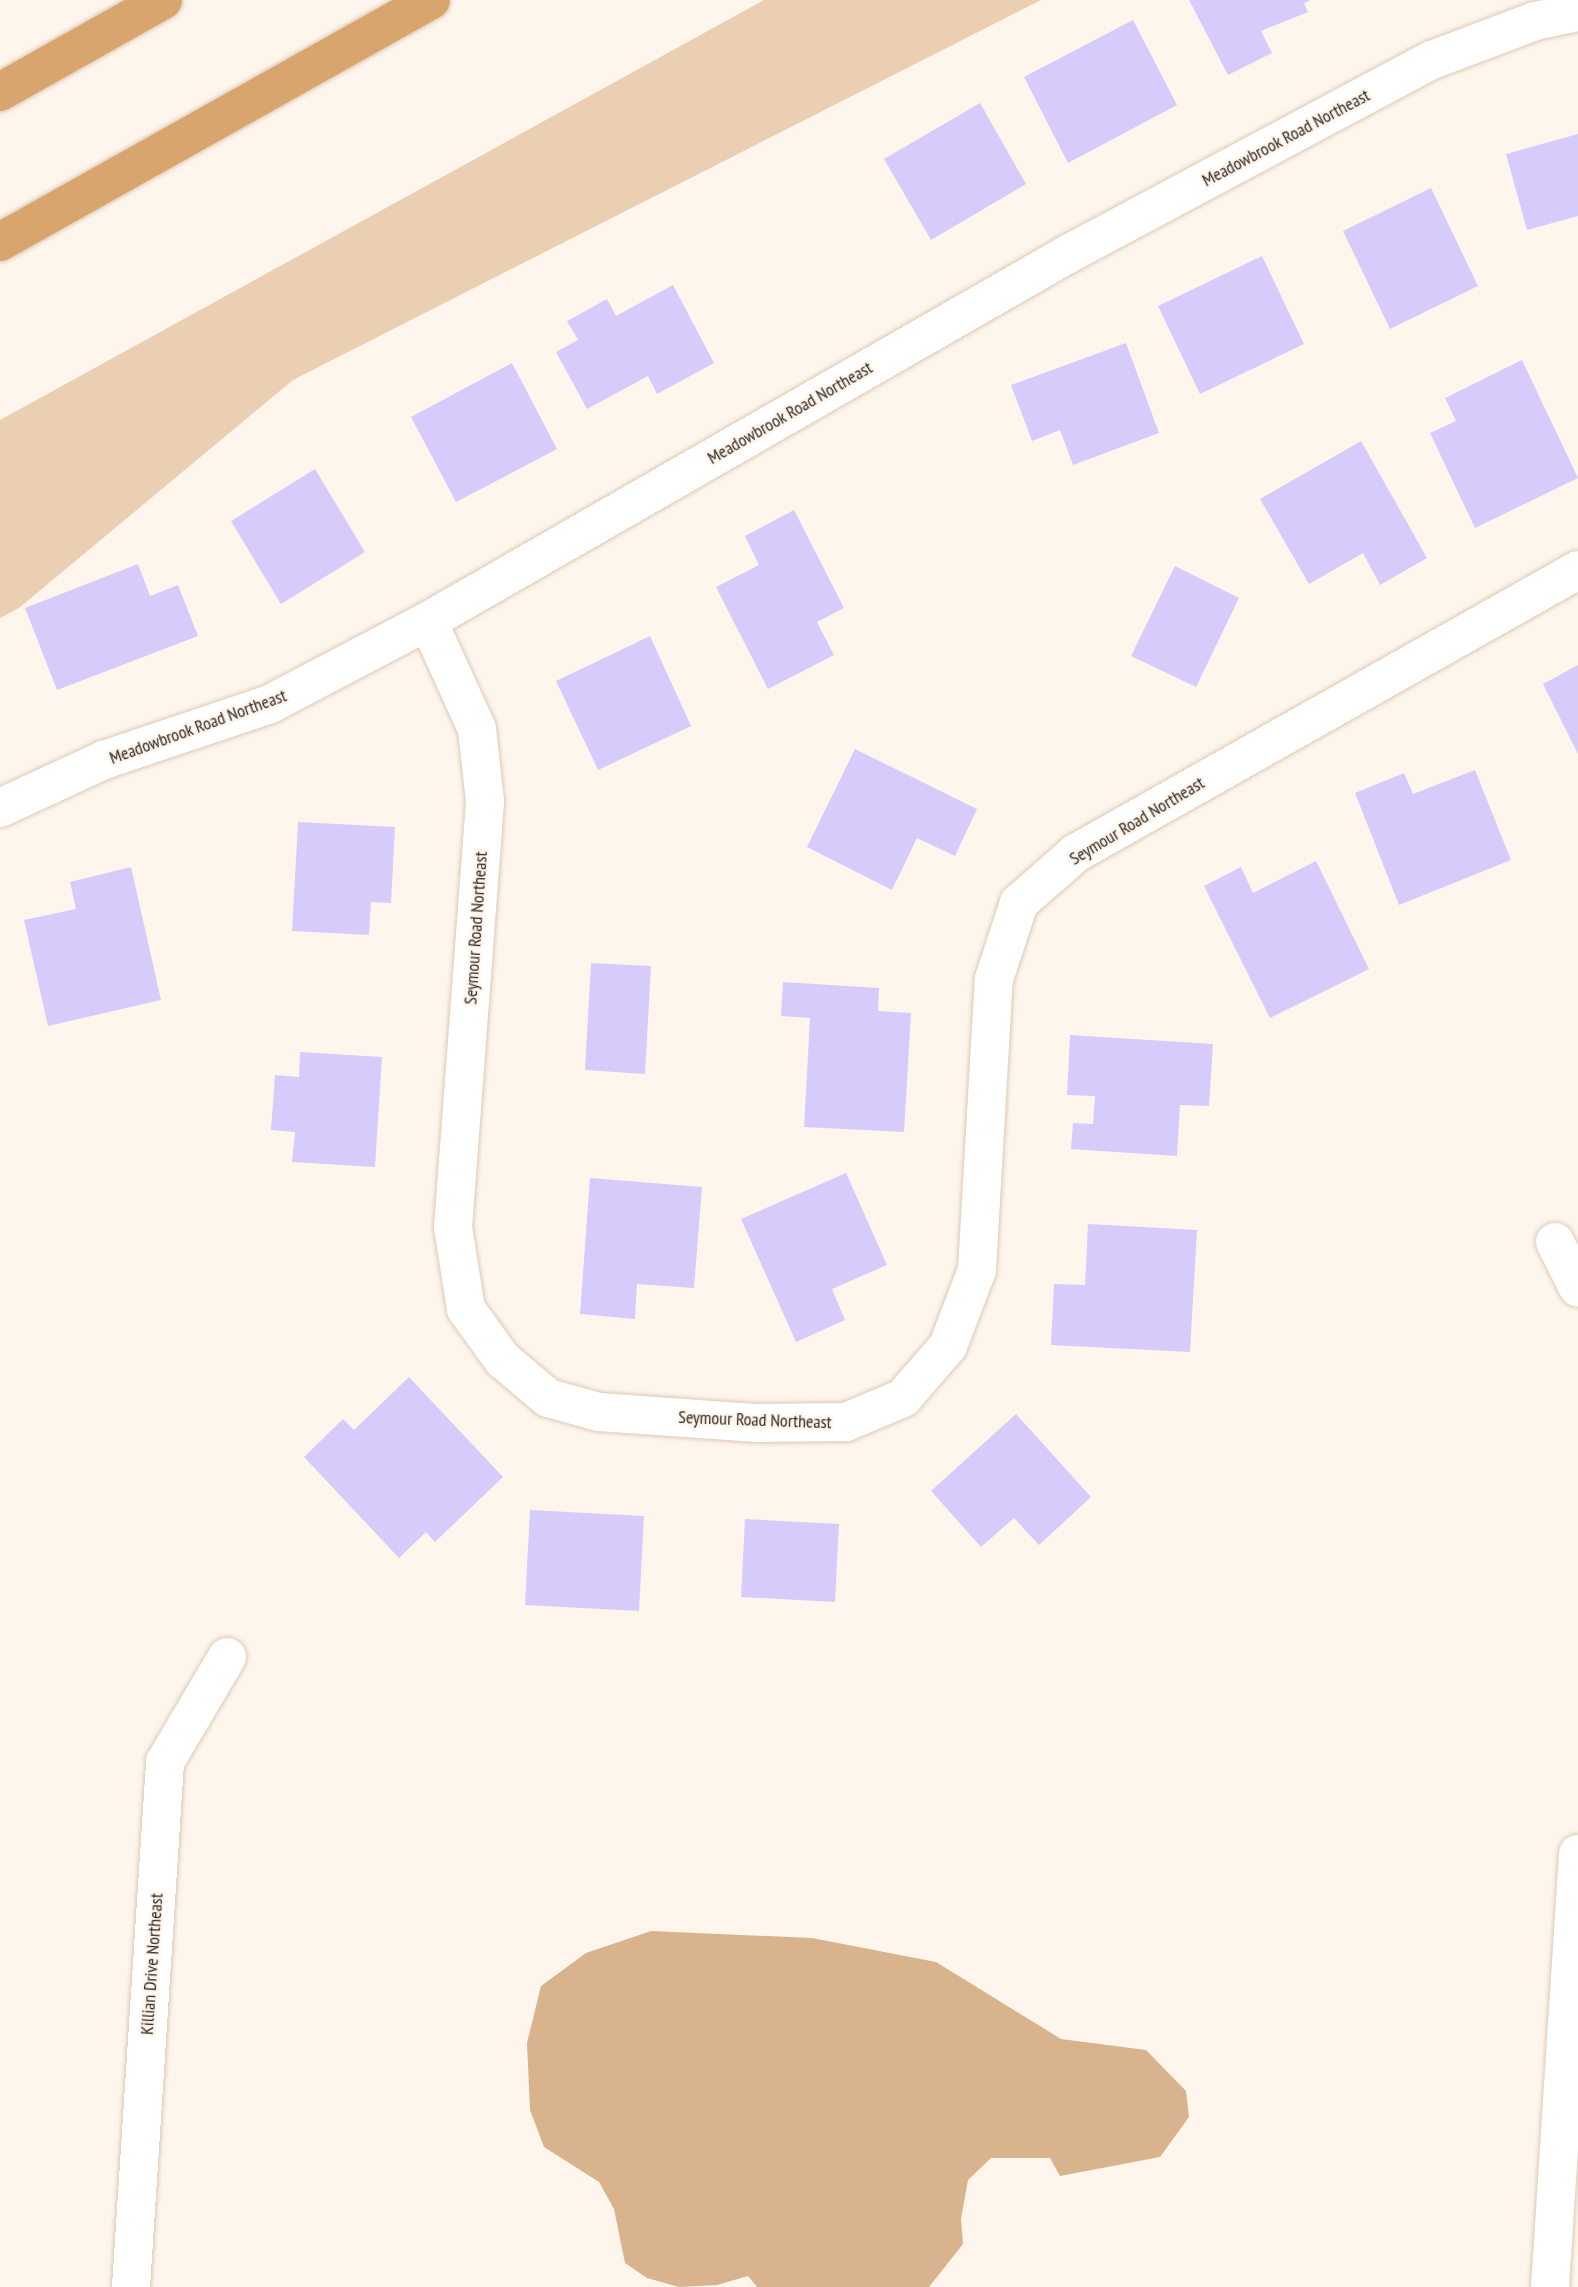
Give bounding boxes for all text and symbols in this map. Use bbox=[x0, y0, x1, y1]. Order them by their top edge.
street label: Meadowbrook Road Northeast bbox=[1198, 85, 1374, 191]
street label: Meadowbrook Road Northeast bbox=[704, 357, 876, 469]
street label: Meadowbrook Road Northeast bbox=[106, 685, 290, 769]
street label: Seymour Road Northeast bbox=[1066, 772, 1208, 870]
street label: Seymour Road Northeast bbox=[460, 851, 492, 1005]
street label: Seymour Road Northeast bbox=[678, 1407, 832, 1433]
street label: Killian Drive Northeast bbox=[136, 1892, 168, 2036]

